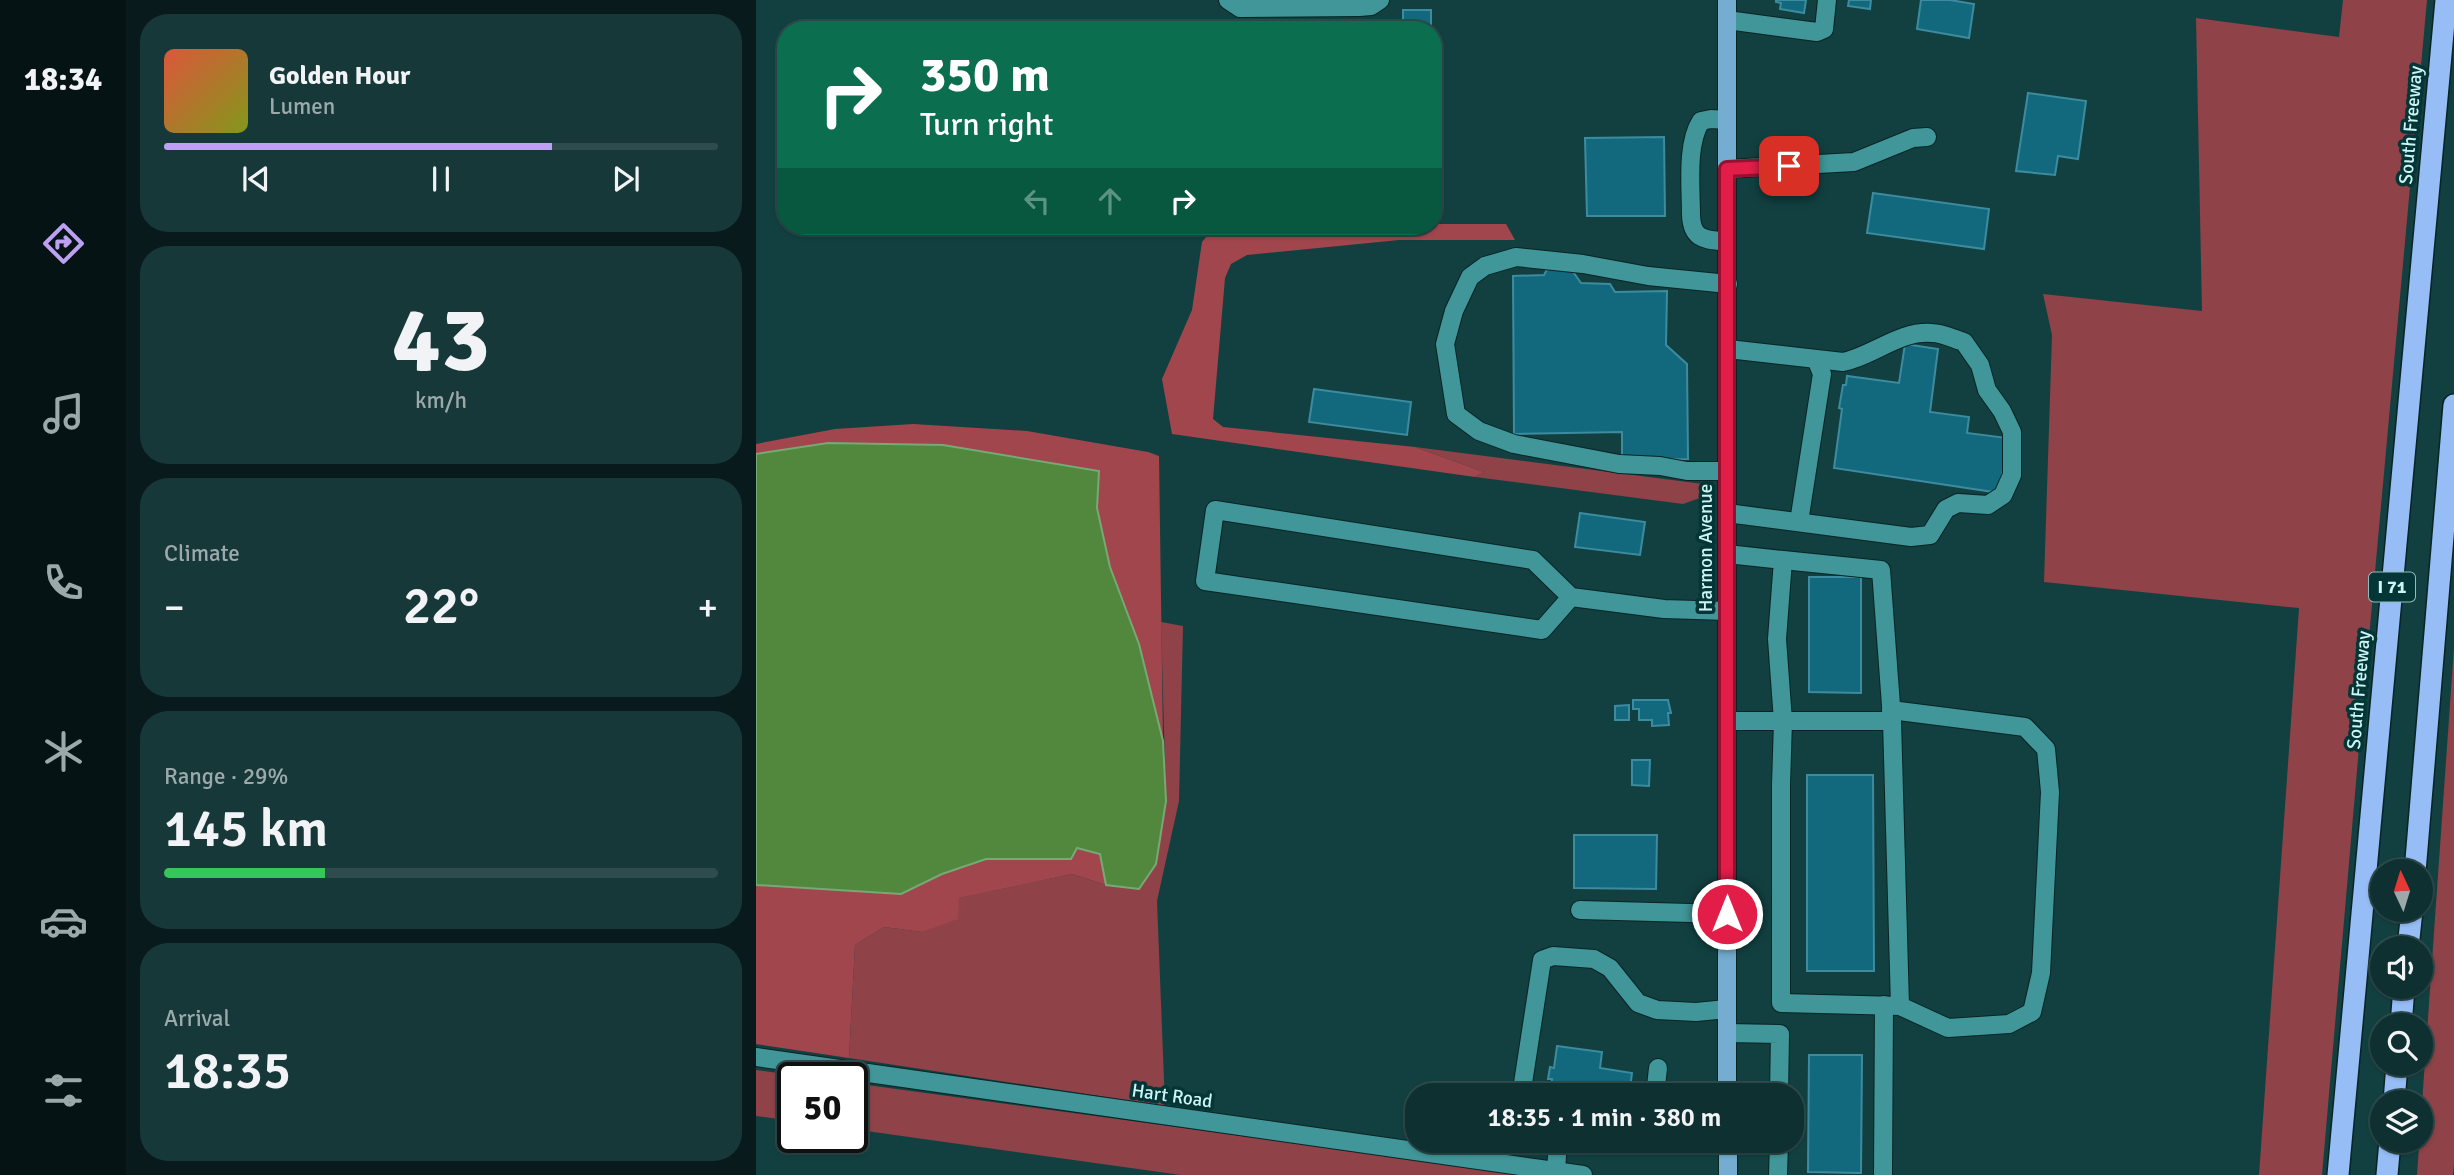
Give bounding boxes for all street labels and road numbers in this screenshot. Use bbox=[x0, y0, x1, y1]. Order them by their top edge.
street label: South Freeway bbox=[2394, 65, 2428, 185]
street label: Harmon Avenue bbox=[1694, 484, 1718, 612]
road number: I 71 bbox=[2369, 572, 2415, 602]
street label: South Freeway bbox=[2342, 630, 2376, 750]
street label: Hart Road bbox=[1130, 1078, 1214, 1114]

